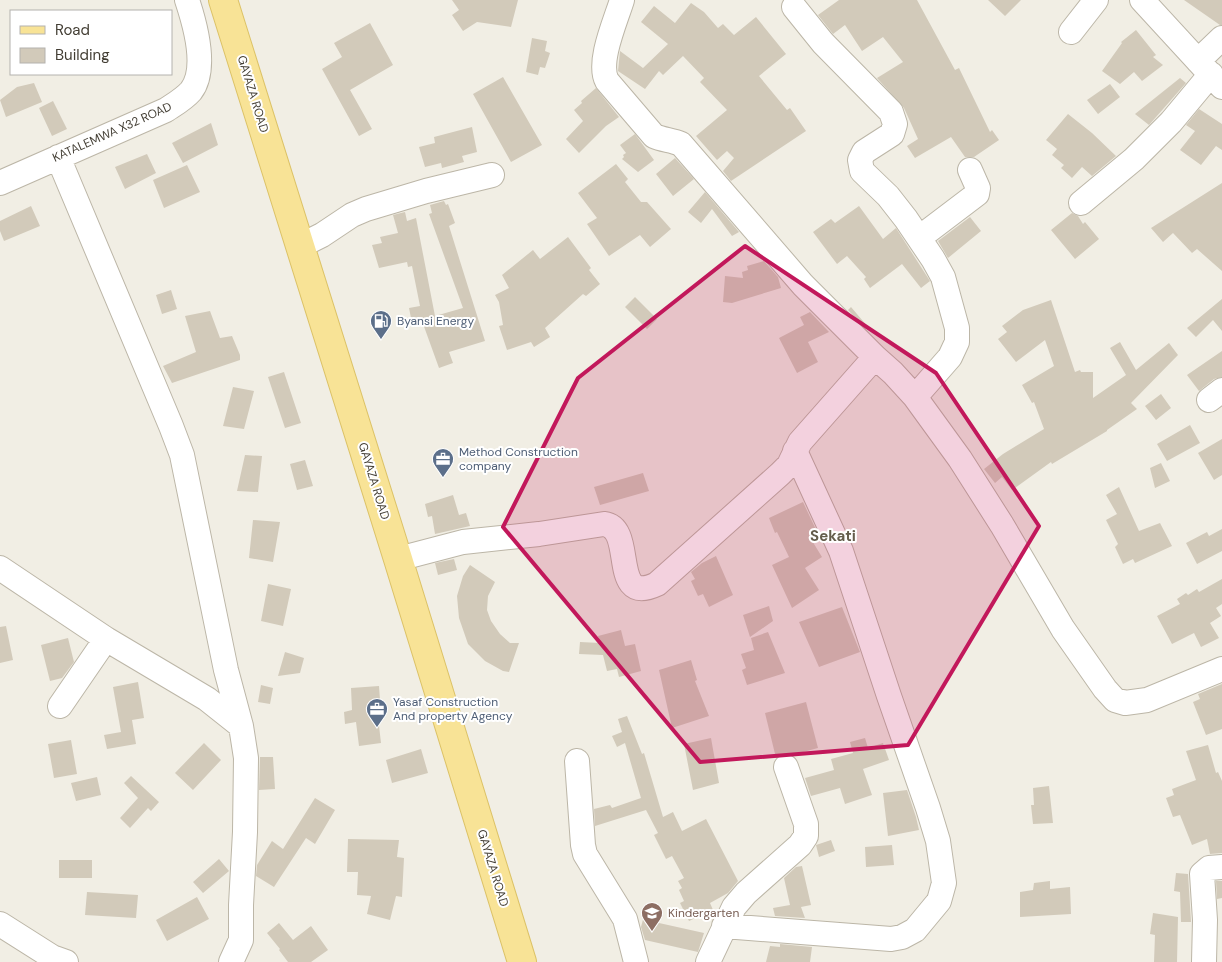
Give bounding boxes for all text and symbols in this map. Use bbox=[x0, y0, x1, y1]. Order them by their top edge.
legend bbox=[10, 10, 172, 75]
text: Road bbox=[55, 20, 90, 40]
text: Building bbox=[55, 45, 110, 65]
street label: GAYAZA ROAD bbox=[234, 53, 272, 135]
street label: KATALEMWA X32 ROAD bbox=[50, 98, 174, 166]
fuel station icon: Byansi Energy bbox=[369, 309, 393, 340]
place label: Byansi Energy bbox=[397, 313, 475, 329]
street label: GAYAZA ROAD bbox=[355, 440, 393, 522]
place label: Method Construction company bbox=[459, 444, 578, 474]
office icon: Method Construction company bbox=[431, 447, 455, 478]
district label: Sekati bbox=[810, 526, 856, 546]
place label: Yasaf Construction And property Agency bbox=[393, 694, 513, 724]
office icon: Yasaf Construction And property Agency bbox=[365, 697, 389, 728]
street label: GAYAZA ROAD bbox=[474, 827, 512, 909]
school or university icon: Kindergarten bbox=[640, 901, 664, 932]
place label: Kindergarten bbox=[668, 905, 739, 921]

